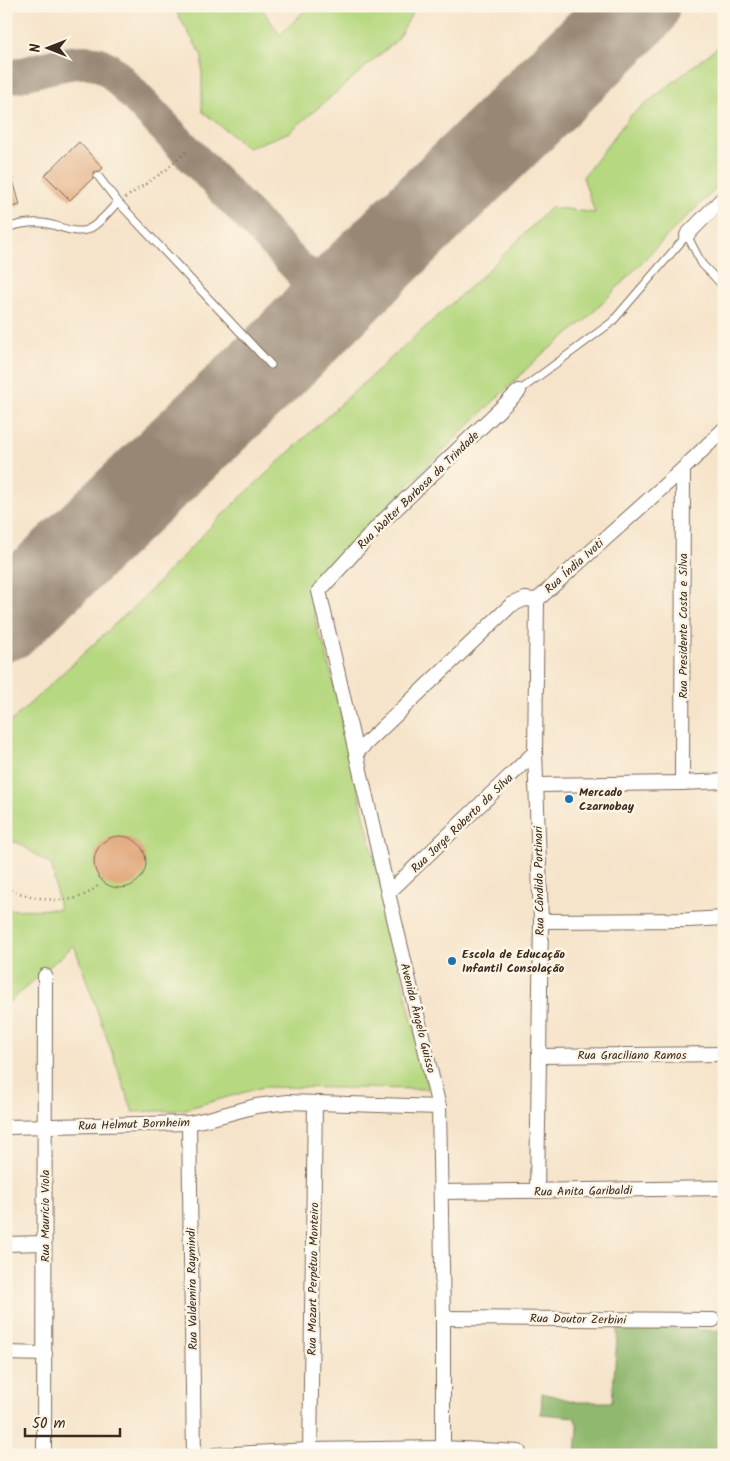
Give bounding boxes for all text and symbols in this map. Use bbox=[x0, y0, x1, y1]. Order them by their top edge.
north arrow bbox=[22, 22, 72, 72]
text: N bbox=[25, 43, 47, 52]
street label: Rua Walter Barbosa da Trindade bbox=[353, 426, 484, 554]
street label: Rua Índia Ivoti bbox=[540, 534, 609, 598]
street label: Rua Presidente Costa e Silva bbox=[674, 553, 693, 699]
street label: Rua Jorge Roberto da Silva bbox=[407, 769, 518, 878]
place label: Mercado Czarnobay bbox=[579, 783, 635, 816]
marker: Mercado Czarnobay bbox=[563, 793, 575, 805]
street label: Rua Cândido Portinari bbox=[529, 825, 550, 936]
place label: Escola de Educação Infantil Consolação bbox=[462, 945, 565, 978]
marker: Escola de Educação Infantil Consolação bbox=[446, 955, 458, 967]
street label: Avenida Ângelo Guisso bbox=[395, 961, 440, 1075]
street label: Rua Graciliano Ramos bbox=[577, 1046, 687, 1065]
street label: Rua Helmut Bornheim bbox=[78, 1113, 191, 1136]
street label: Rua Maurício Viola bbox=[36, 1169, 55, 1262]
street label: Rua Anita Garibaldi bbox=[534, 1181, 633, 1202]
street label: Rua Mozart Perpétuo Monteiro bbox=[303, 1202, 324, 1356]
street label: Rua Valdemira Raymindi bbox=[182, 1227, 203, 1350]
street label: Rua Doutor Zerbini bbox=[530, 1309, 627, 1330]
scale bar bbox=[25, 1406, 120, 1438]
text: 50 m bbox=[32, 1412, 66, 1436]

